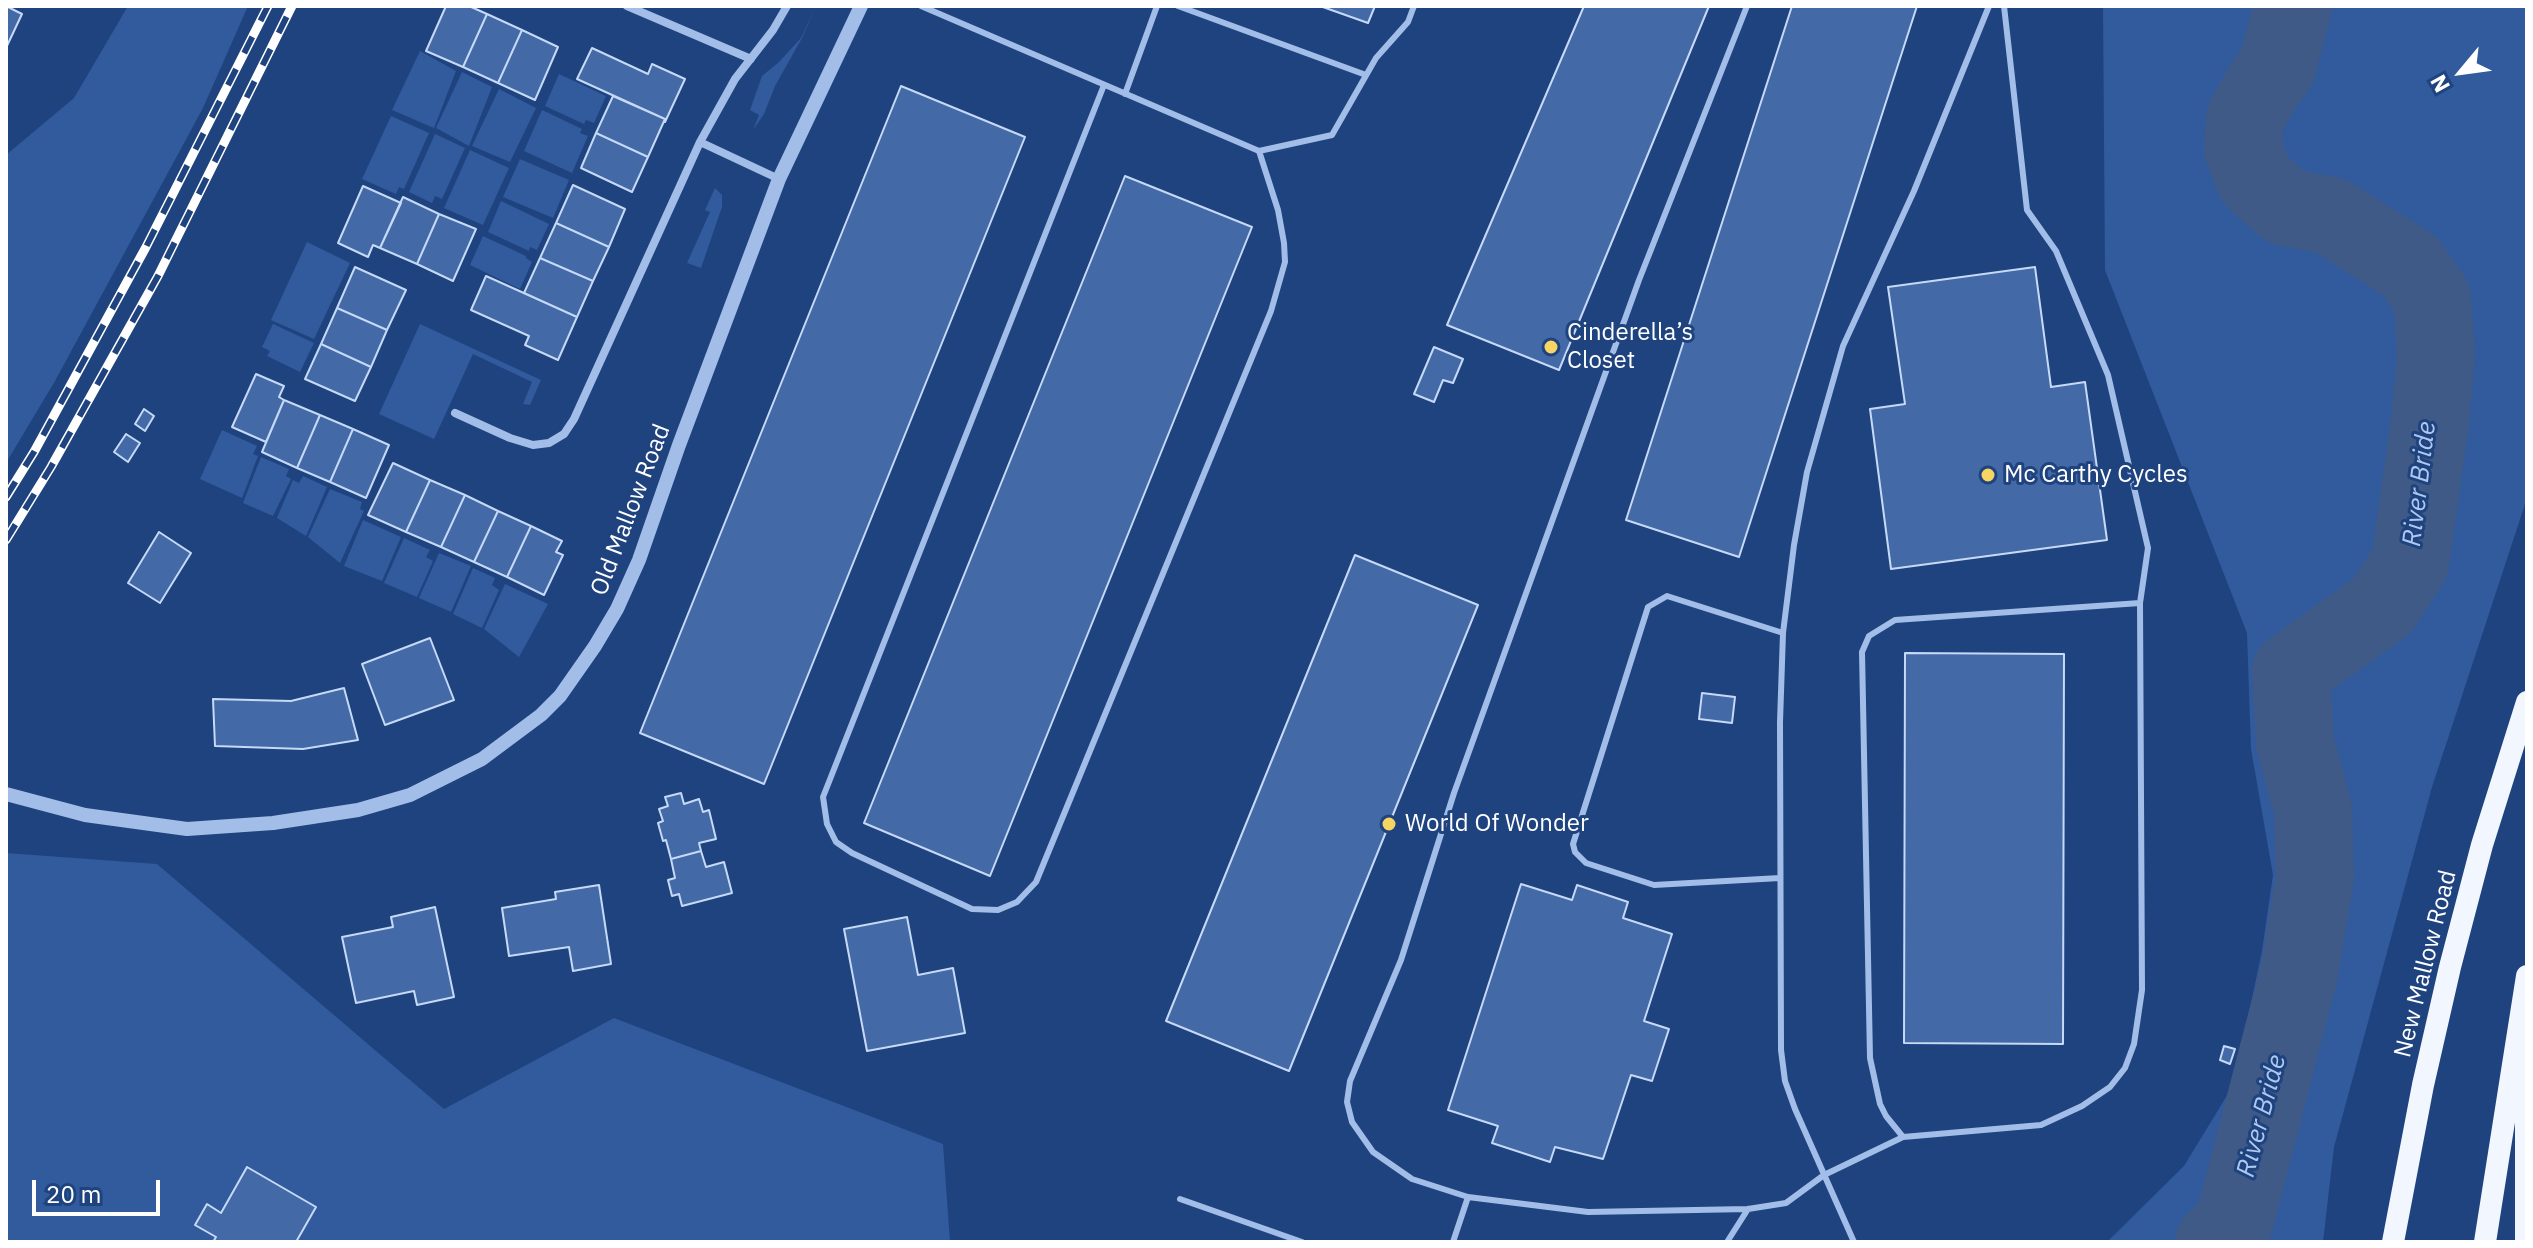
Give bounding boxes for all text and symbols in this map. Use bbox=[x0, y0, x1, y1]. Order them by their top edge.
north arrow bbox=[2421, 32, 2501, 112]
text: N bbox=[2423, 70, 2456, 98]
place label: Cinderella’s Closet bbox=[1567, 319, 1693, 375]
marker: Cinderella’s Closet bbox=[1542, 338, 1560, 356]
street label: Old Mallow Road bbox=[585, 420, 677, 600]
water label: River Bride bbox=[2397, 420, 2443, 548]
place label: Mc Carthy Cycles bbox=[2004, 461, 2188, 489]
marker: Mc Carthy Cycles bbox=[1979, 466, 1997, 484]
place label: World Of Wonder bbox=[1405, 810, 1589, 838]
marker: World Of Wonder bbox=[1380, 815, 1398, 833]
street label: New Mallow Road bbox=[2389, 867, 2463, 1061]
water label: River Bride bbox=[2231, 1051, 2293, 1181]
scale bar bbox=[36, 1164, 164, 1214]
text: 20 m bbox=[46, 1178, 101, 1210]

